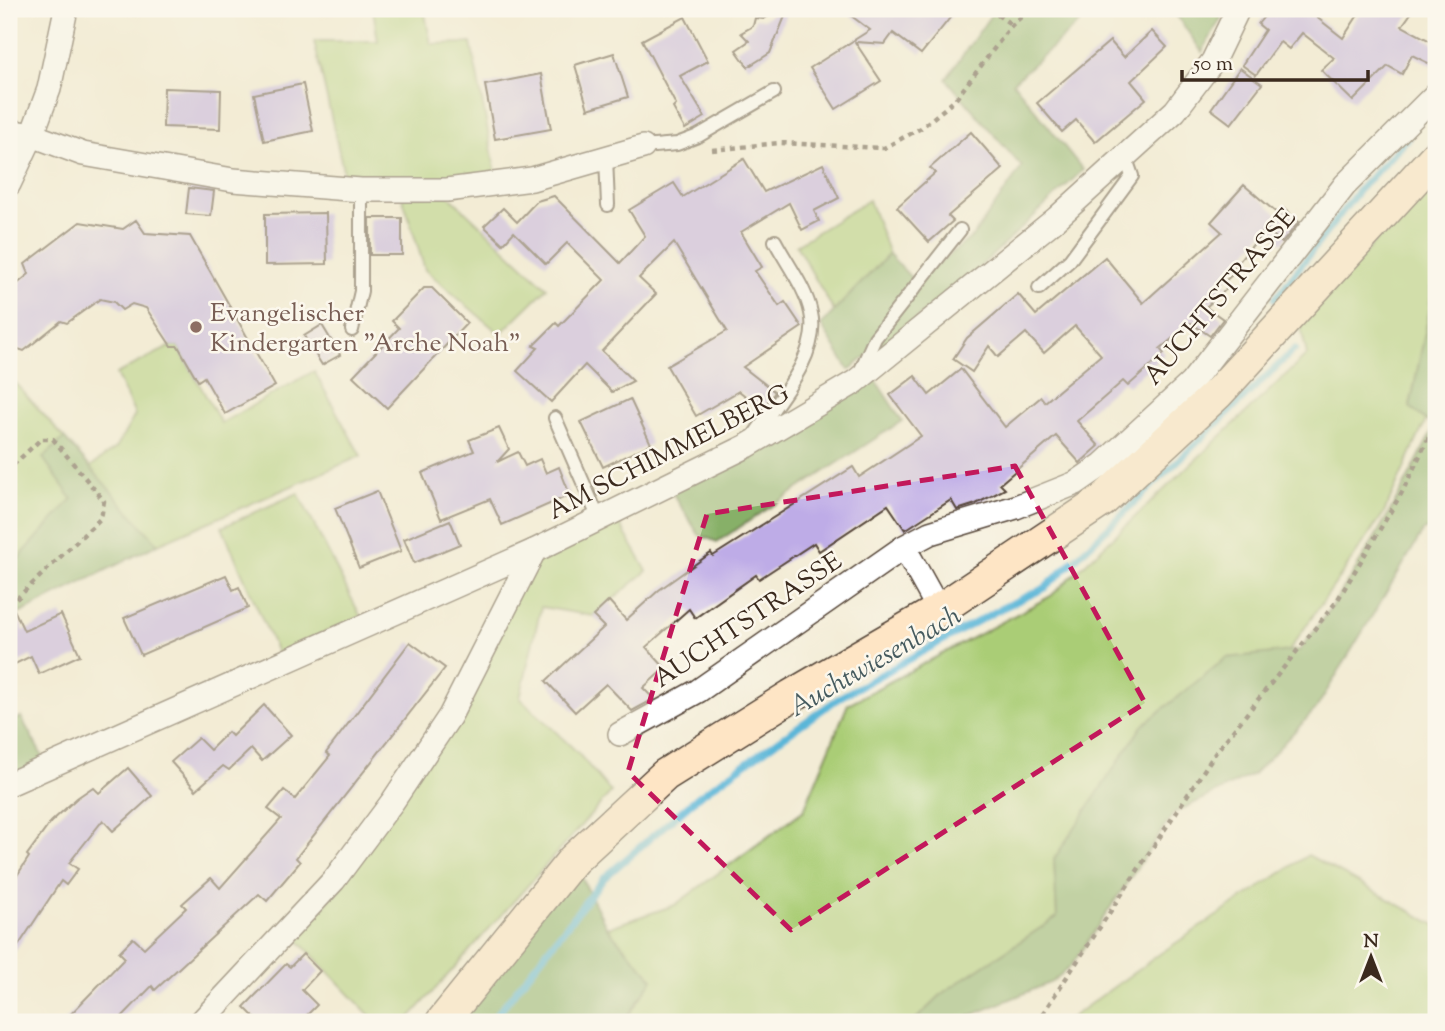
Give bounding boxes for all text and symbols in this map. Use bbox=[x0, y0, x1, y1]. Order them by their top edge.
scale bar bbox=[1182, 38, 1368, 82]
text: 50 m bbox=[1192, 50, 1233, 80]
street label: AUCHTSTRASSE bbox=[1136, 201, 1306, 394]
place label: Evangelischer Kindergarten "Arche Noah" bbox=[210, 296, 521, 363]
marker: Evangelischer Kindergarten "Arche Noah" bbox=[188, 319, 204, 335]
street label: AM SCHIMMELBERG bbox=[542, 376, 796, 530]
street label: AUCHTSTRASSE bbox=[647, 544, 850, 698]
water label: Auchtwiesenbach bbox=[782, 597, 970, 728]
north arrow bbox=[1336, 922, 1406, 992]
text: N bbox=[1363, 929, 1379, 956]

